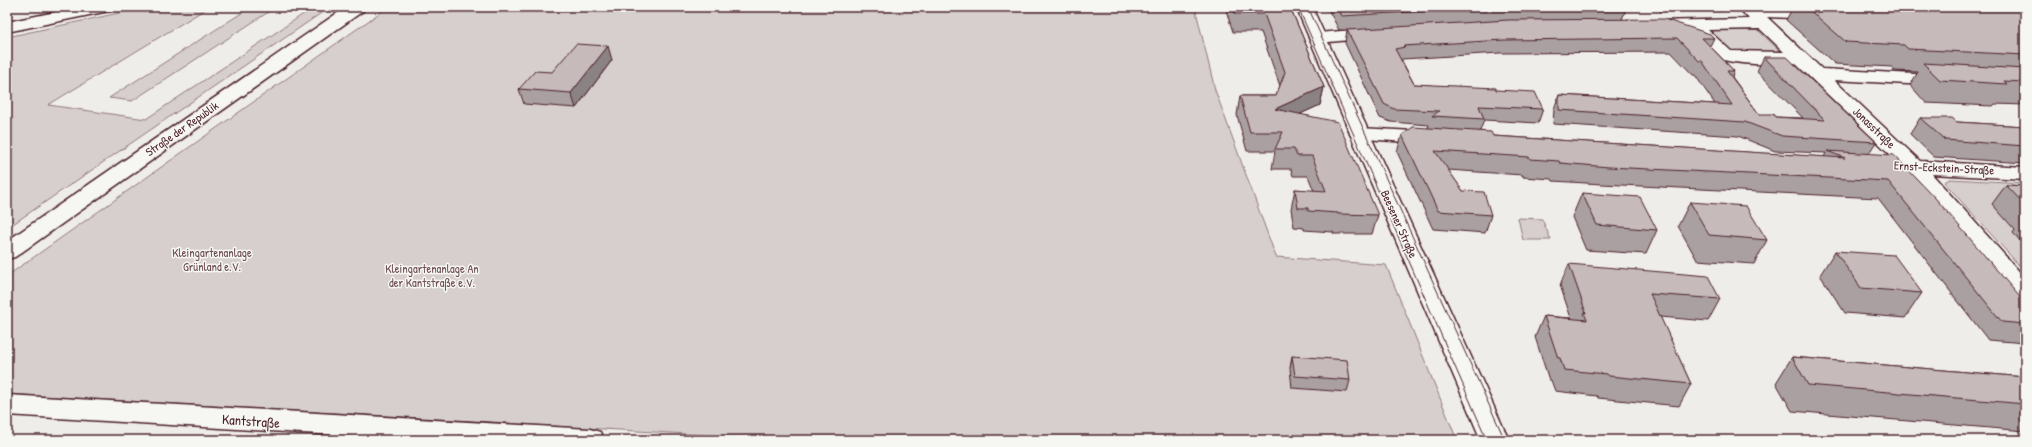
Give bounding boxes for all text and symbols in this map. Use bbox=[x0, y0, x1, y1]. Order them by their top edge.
street label: Straße der Republik bbox=[142, 97, 222, 160]
street label: Jonasstraße bbox=[1849, 103, 1900, 152]
street label: Ernst-Eckstein-Straße bbox=[1893, 156, 1995, 179]
street label: Beesener Straße bbox=[1377, 187, 1422, 261]
park label: Kleingartenanlage Grünland e.V. bbox=[172, 244, 252, 275]
park label: Kleingartenanlage An der Kantstraße e.V. bbox=[385, 260, 479, 291]
street label: Kantstraße bbox=[221, 409, 281, 433]

